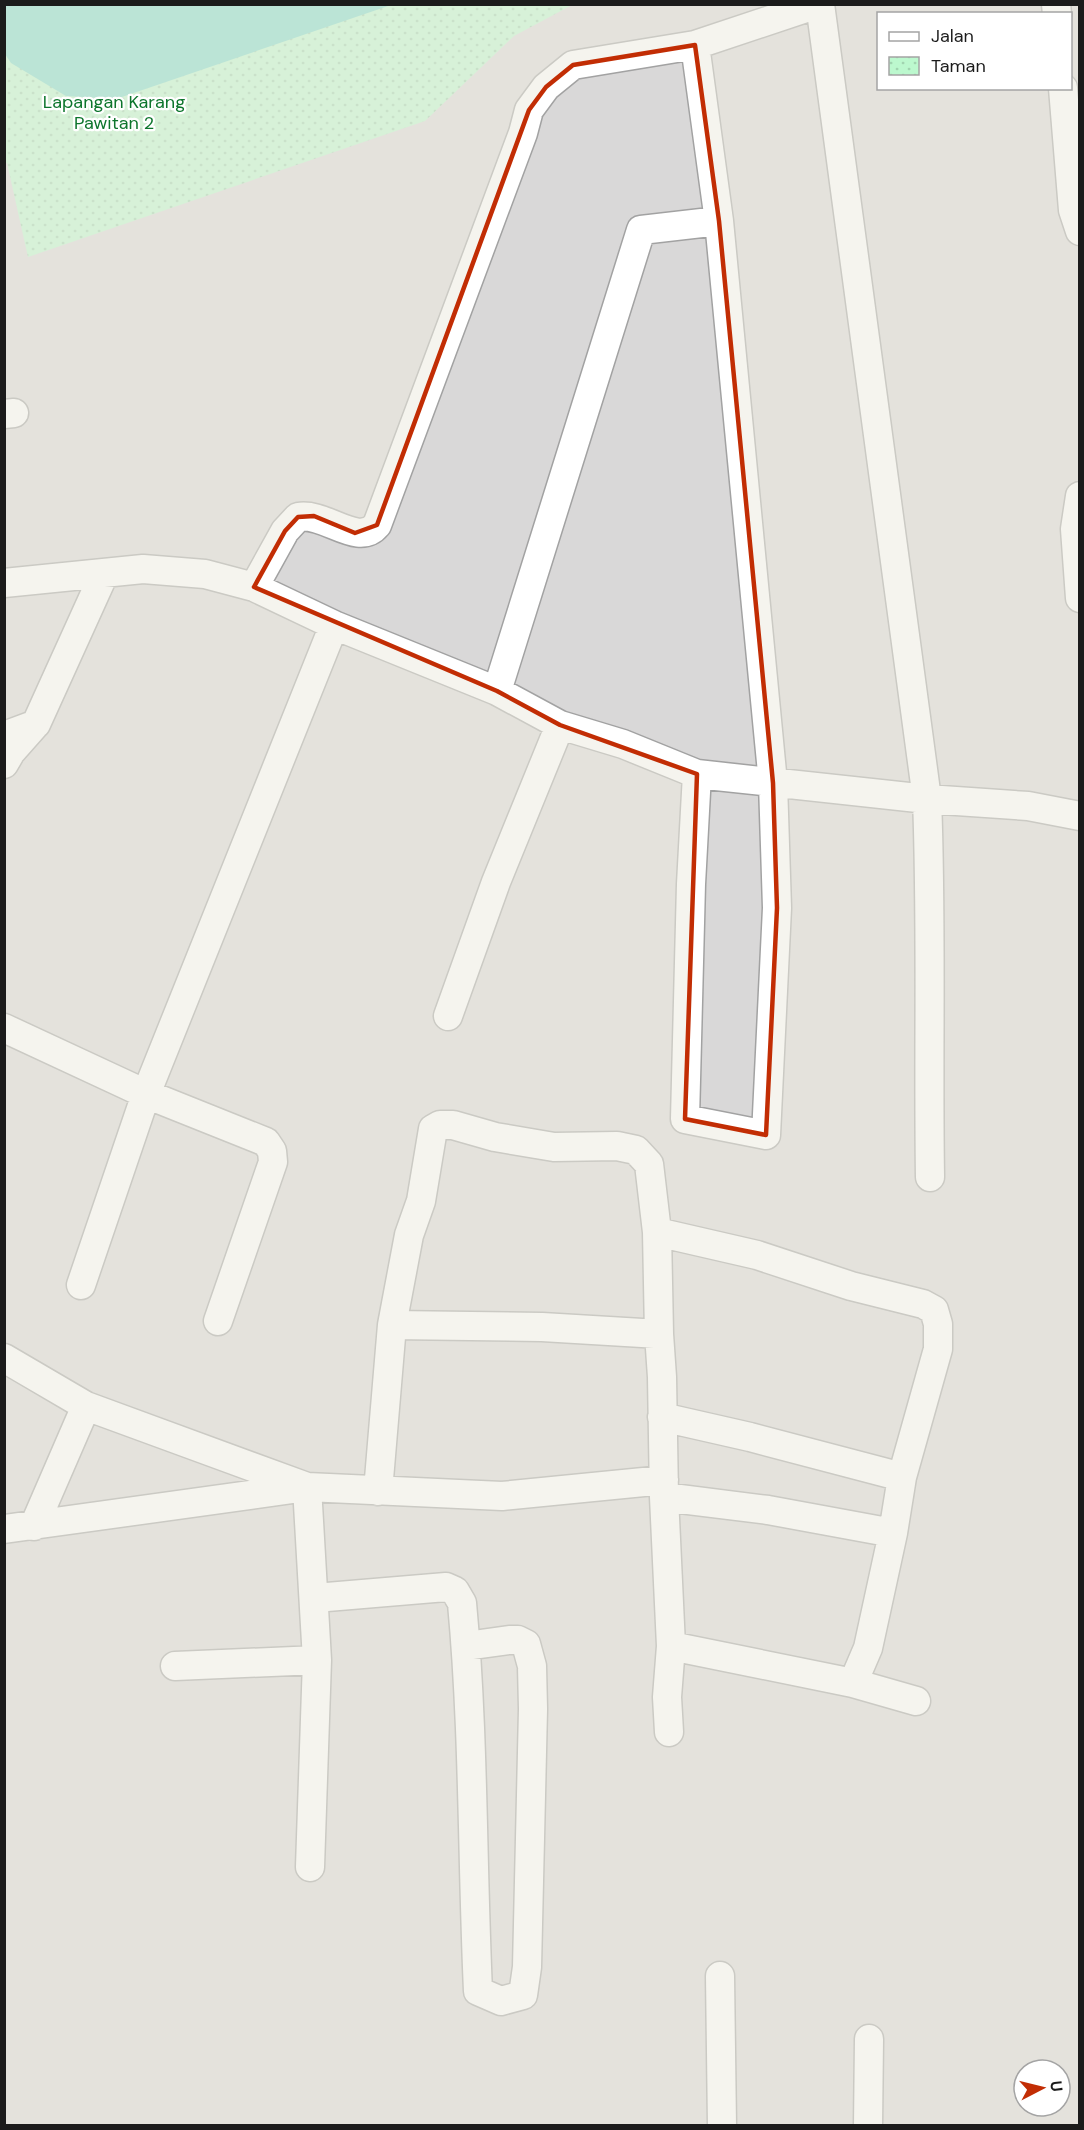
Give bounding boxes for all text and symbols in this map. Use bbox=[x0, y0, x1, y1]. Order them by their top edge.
legend bbox=[877, 12, 1072, 90]
text: Jalan bbox=[931, 24, 974, 48]
text: Taman bbox=[931, 54, 986, 78]
park label: Lapangan Karang Pawitan 2 bbox=[43, 90, 185, 135]
north arrow bbox=[1012, 2058, 1072, 2118]
text: U bbox=[1045, 2080, 1067, 2093]

